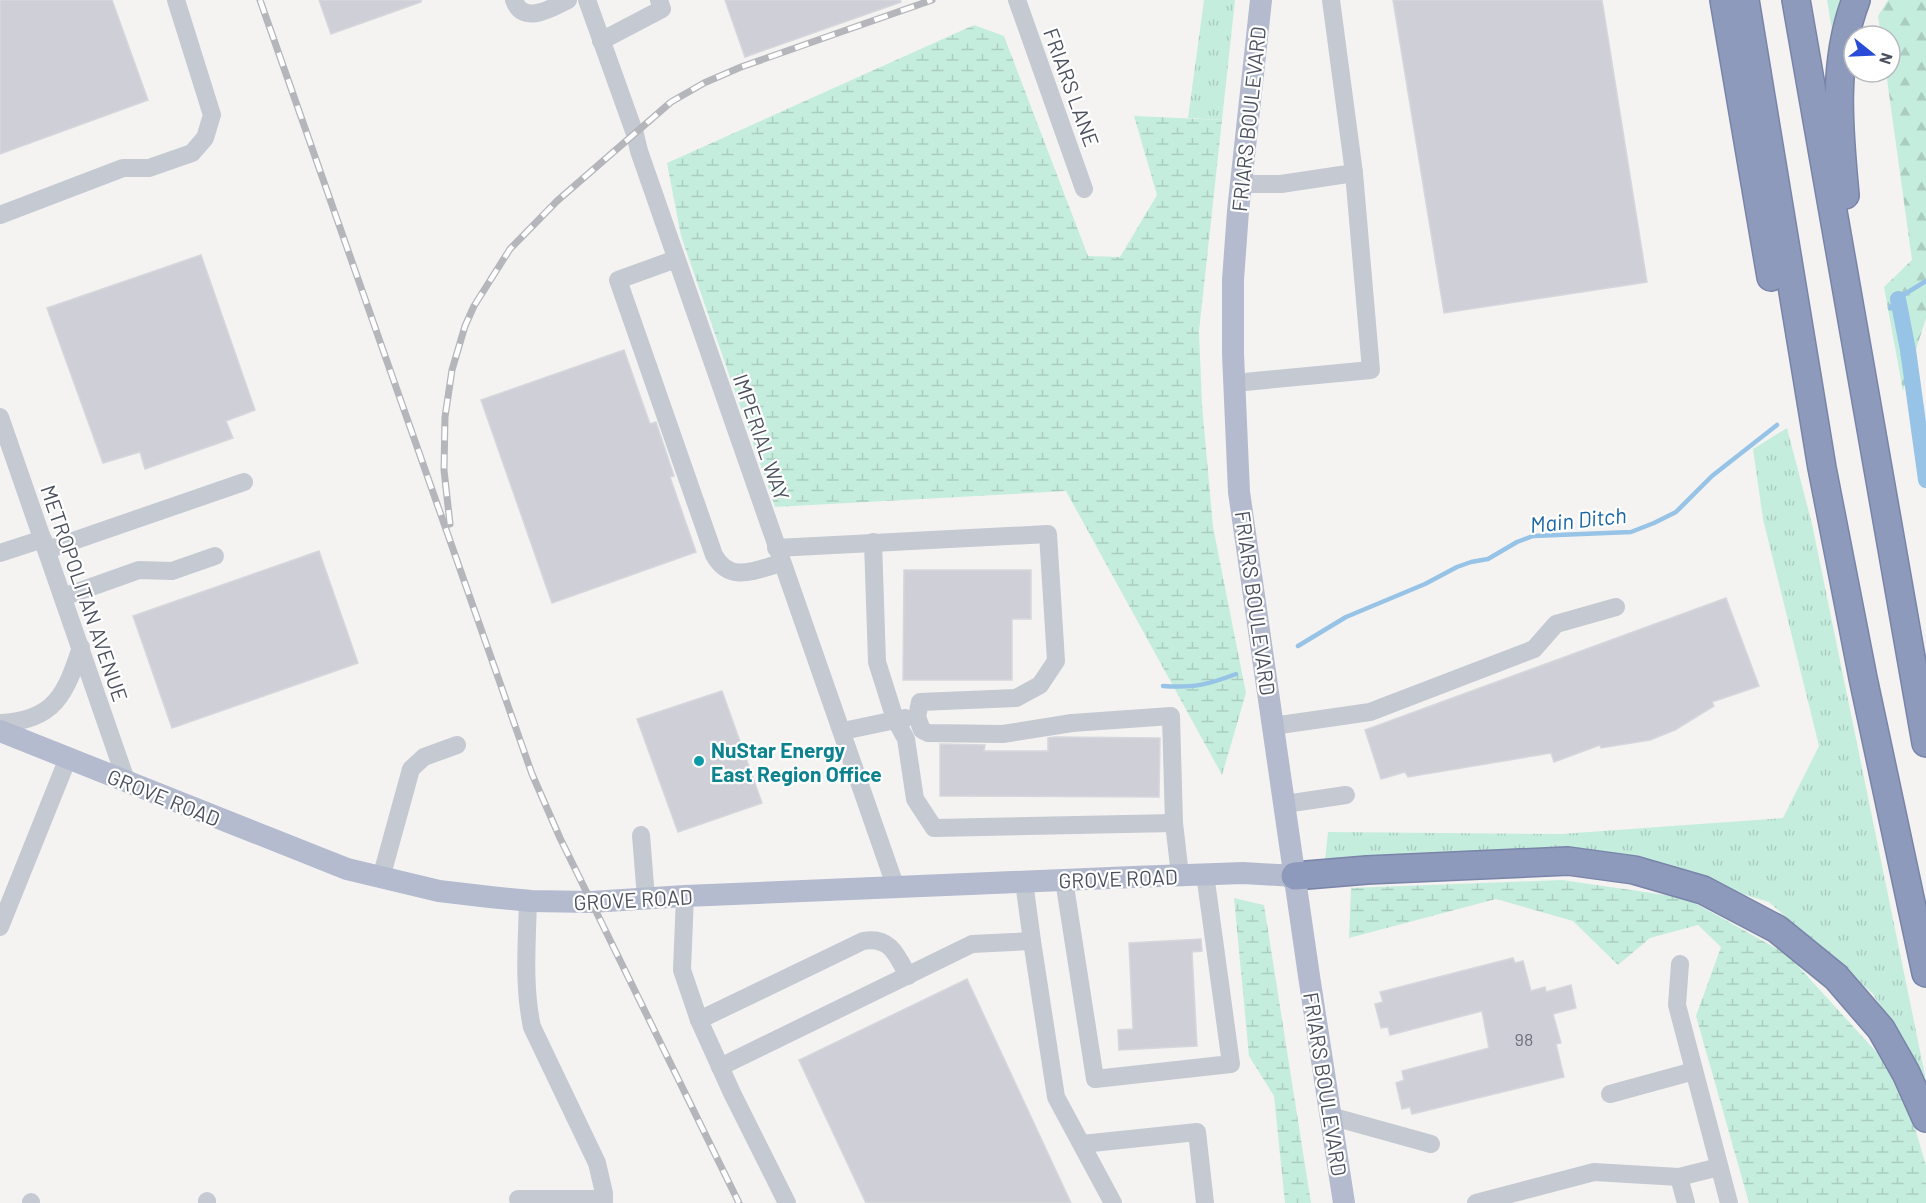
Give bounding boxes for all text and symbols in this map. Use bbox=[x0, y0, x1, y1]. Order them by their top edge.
street label: FRIARS LANE bbox=[1039, 24, 1105, 150]
north arrow bbox=[1842, 24, 1902, 84]
street label: FRIARS BOULEVARD bbox=[1226, 25, 1270, 213]
text: N bbox=[1876, 51, 1897, 67]
street label: IMPERIAL WAY bbox=[729, 370, 795, 504]
street label: METROPOLITAN AVENUE bbox=[36, 481, 134, 705]
water label: Main Ditch bbox=[1529, 501, 1627, 537]
street label: FRIARS BOULEVARD bbox=[1231, 509, 1281, 697]
place label: NuStar Energy East Region Office bbox=[711, 737, 882, 786]
marker: NuStar Energy East Region Office bbox=[692, 754, 706, 768]
street label: GROVE ROAD bbox=[104, 763, 224, 831]
street label: GROVE ROAD bbox=[1058, 863, 1178, 893]
street label: GROVE ROAD bbox=[573, 883, 693, 915]
street label: FRIARS BOULEVARD bbox=[1299, 990, 1353, 1178]
house number: 98 bbox=[1515, 1028, 1533, 1050]

